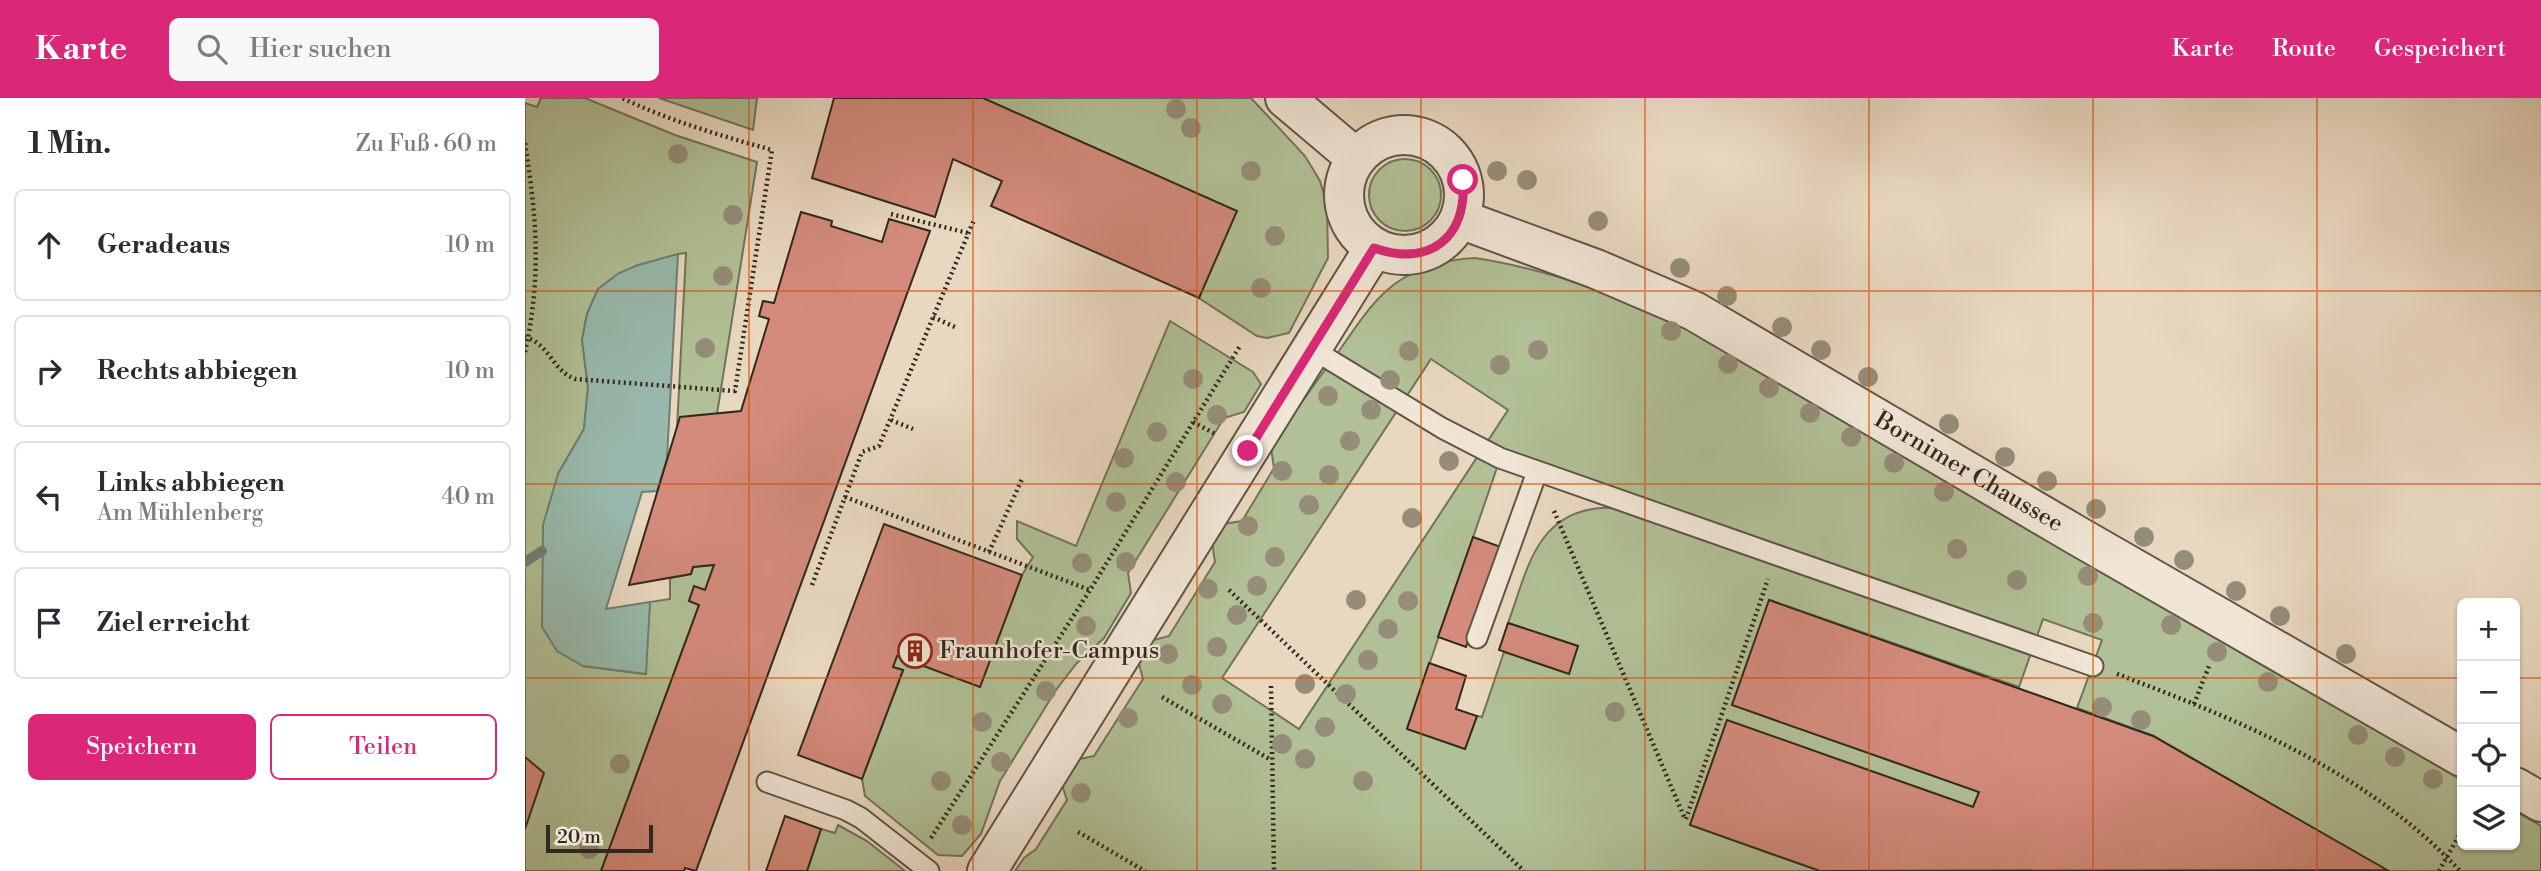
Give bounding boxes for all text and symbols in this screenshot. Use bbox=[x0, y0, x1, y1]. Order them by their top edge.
search box bbox=[169, 18, 659, 81]
text: Karte bbox=[35, 29, 127, 70]
icon: search bbox=[193, 30, 231, 68]
text: Hier suchen bbox=[249, 33, 392, 65]
text: Karte bbox=[2172, 34, 2234, 64]
text: Route bbox=[2272, 34, 2336, 64]
text: Gespeichert bbox=[2374, 34, 2506, 64]
text: 1 Min. bbox=[28, 125, 111, 163]
text: Zu Fuß · 60 m bbox=[356, 130, 497, 158]
route start bbox=[1447, 164, 1478, 195]
icon: ahead bbox=[30, 226, 68, 264]
text: Geradeaus bbox=[97, 229, 230, 261]
text: 10 m bbox=[446, 231, 495, 259]
icon: right bbox=[30, 352, 68, 390]
text: Rechts abbiegen bbox=[97, 355, 297, 387]
text: 10 m bbox=[446, 357, 495, 385]
street label: Bornimer Chaussee bbox=[1868, 405, 2069, 539]
route end bbox=[1232, 435, 1263, 466]
text: Links abbiegen bbox=[97, 467, 285, 499]
icon: left bbox=[30, 478, 68, 516]
text: 40 m bbox=[441, 483, 495, 511]
text: Am Mühlenberg bbox=[97, 499, 263, 527]
map controls bbox=[2457, 598, 2520, 850]
button: + bbox=[2457, 598, 2520, 661]
icon: arrive bbox=[30, 604, 68, 642]
text: Ziel erreicht bbox=[97, 607, 249, 639]
building icon: Fraunhofer-Campus bbox=[896, 632, 934, 670]
place label: Fraunhofer-Campus bbox=[939, 636, 1159, 666]
button: − bbox=[2457, 661, 2520, 724]
button: Speichern bbox=[28, 714, 256, 780]
button: Teilen bbox=[270, 714, 497, 780]
button: locate bbox=[2457, 724, 2520, 787]
button: layers bbox=[2457, 787, 2520, 850]
scale bar bbox=[546, 822, 653, 854]
text: 20 m bbox=[557, 825, 601, 849]

